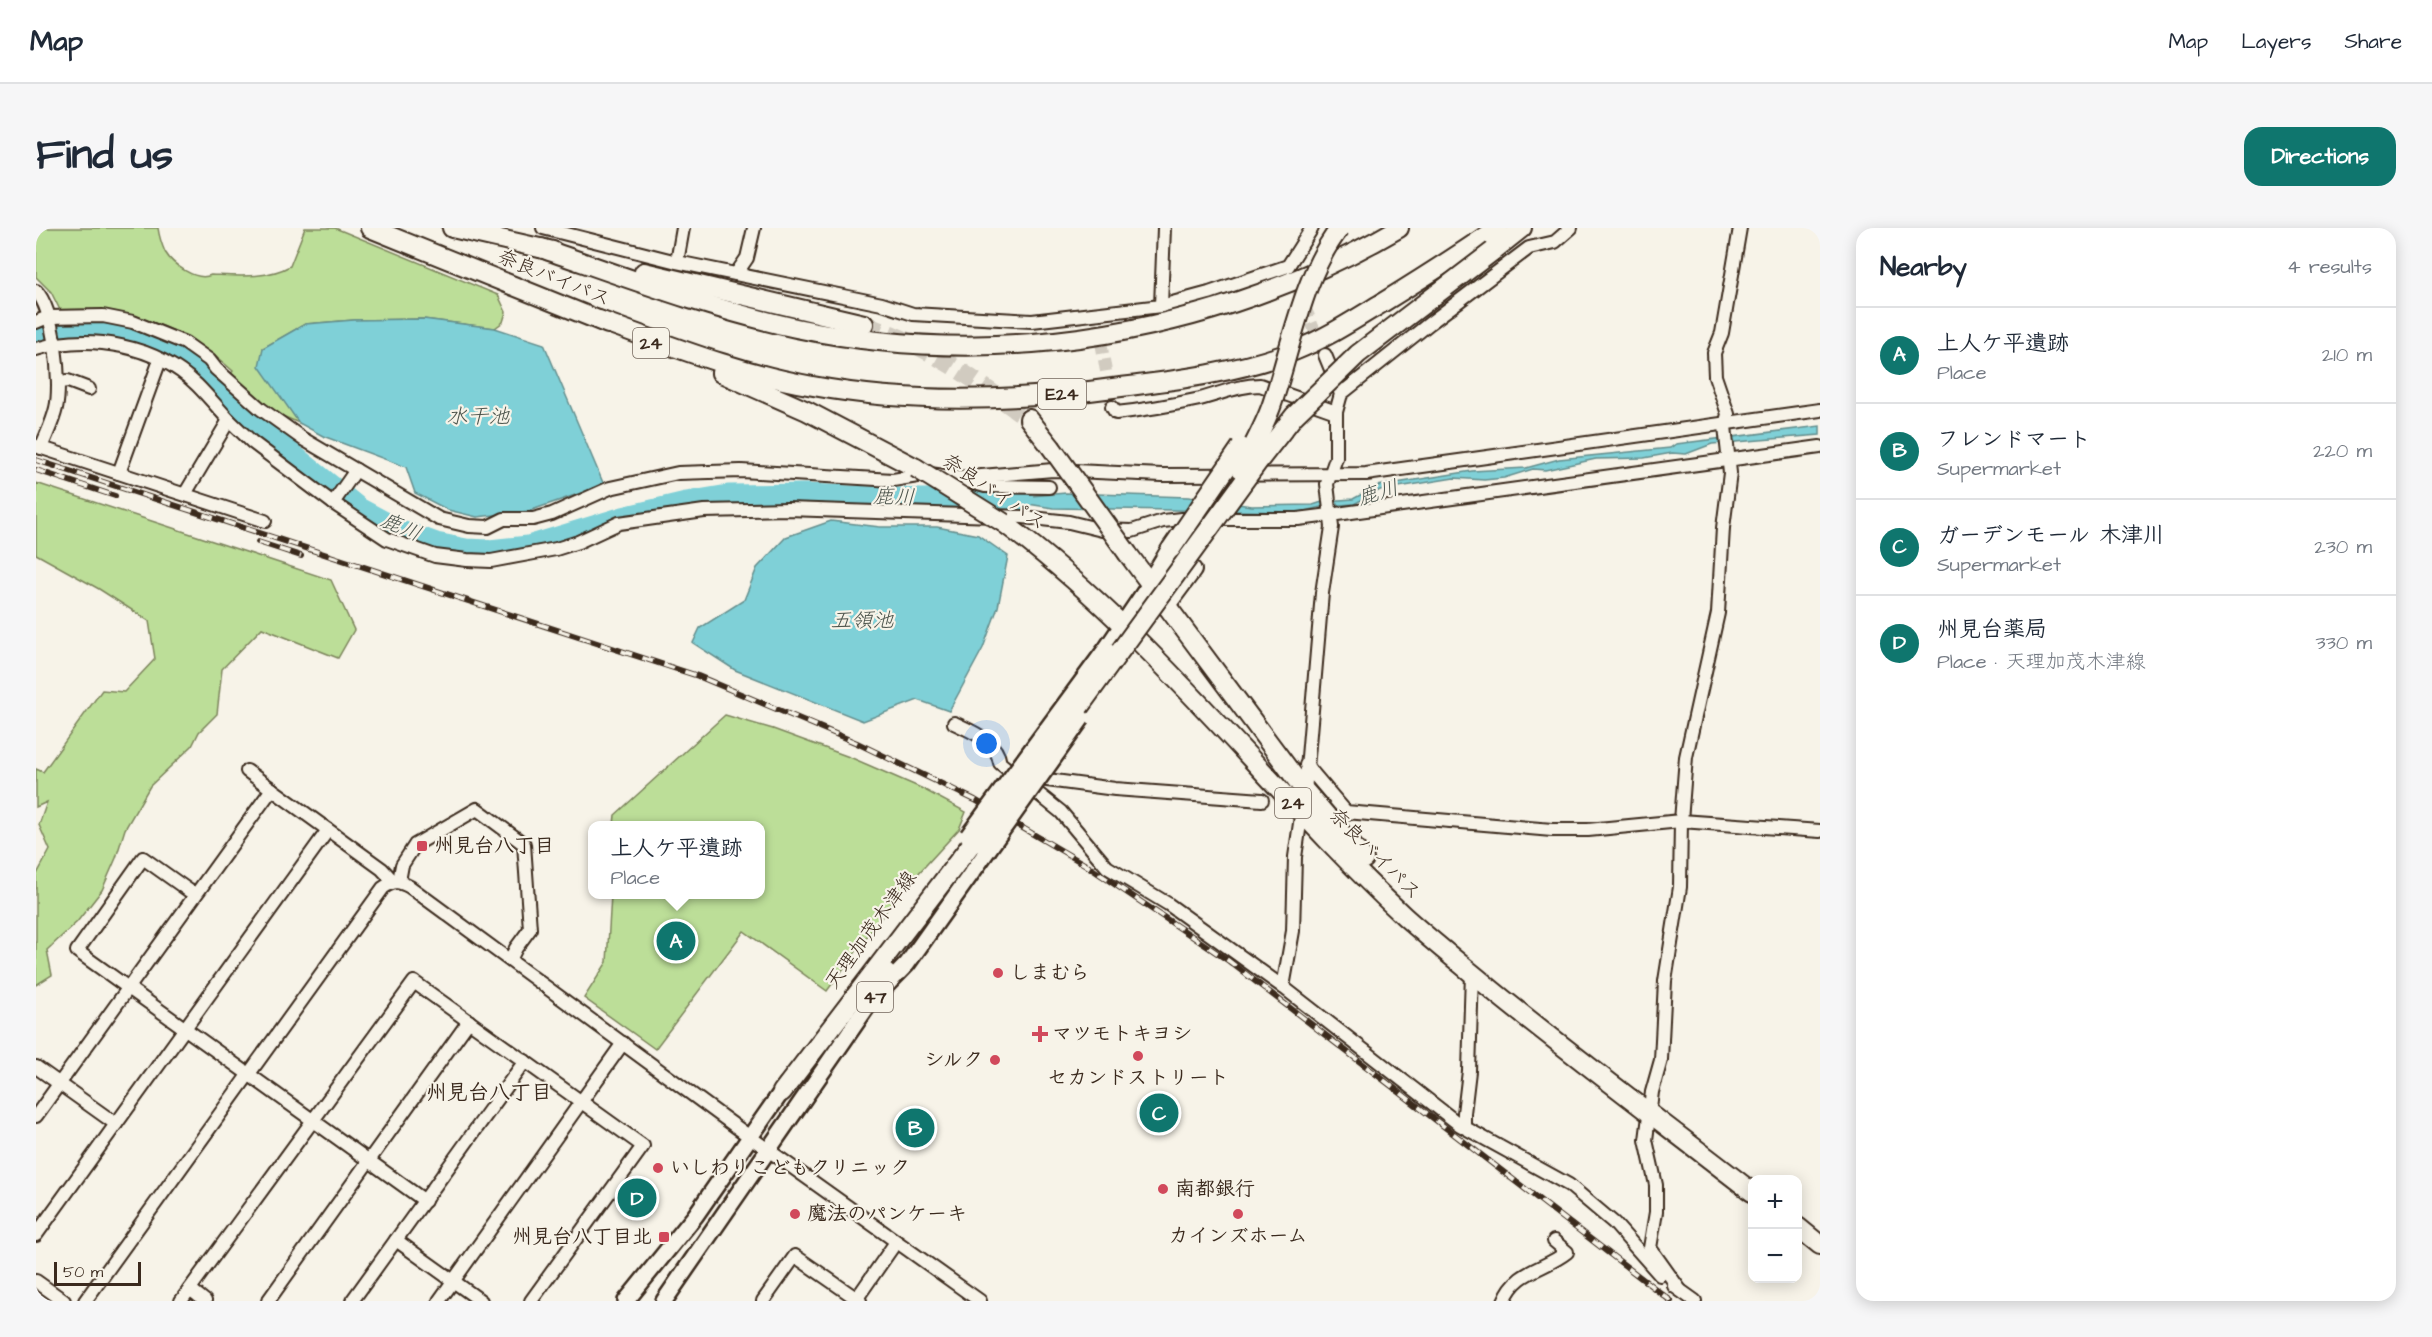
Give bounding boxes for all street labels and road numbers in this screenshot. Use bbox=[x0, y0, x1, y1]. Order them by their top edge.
street label: 奈良バイパス bbox=[493, 243, 615, 313]
road number: 24 bbox=[633, 328, 669, 358]
road number: E24 bbox=[1038, 379, 1086, 409]
street label: 奈良バイパス bbox=[937, 447, 1051, 537]
road number: 24 bbox=[1275, 788, 1311, 818]
street label: 奈良バイパス bbox=[1323, 802, 1427, 906]
street label: 天理加茂木津線 bbox=[819, 865, 923, 995]
road number: 47 bbox=[857, 982, 893, 1012]

